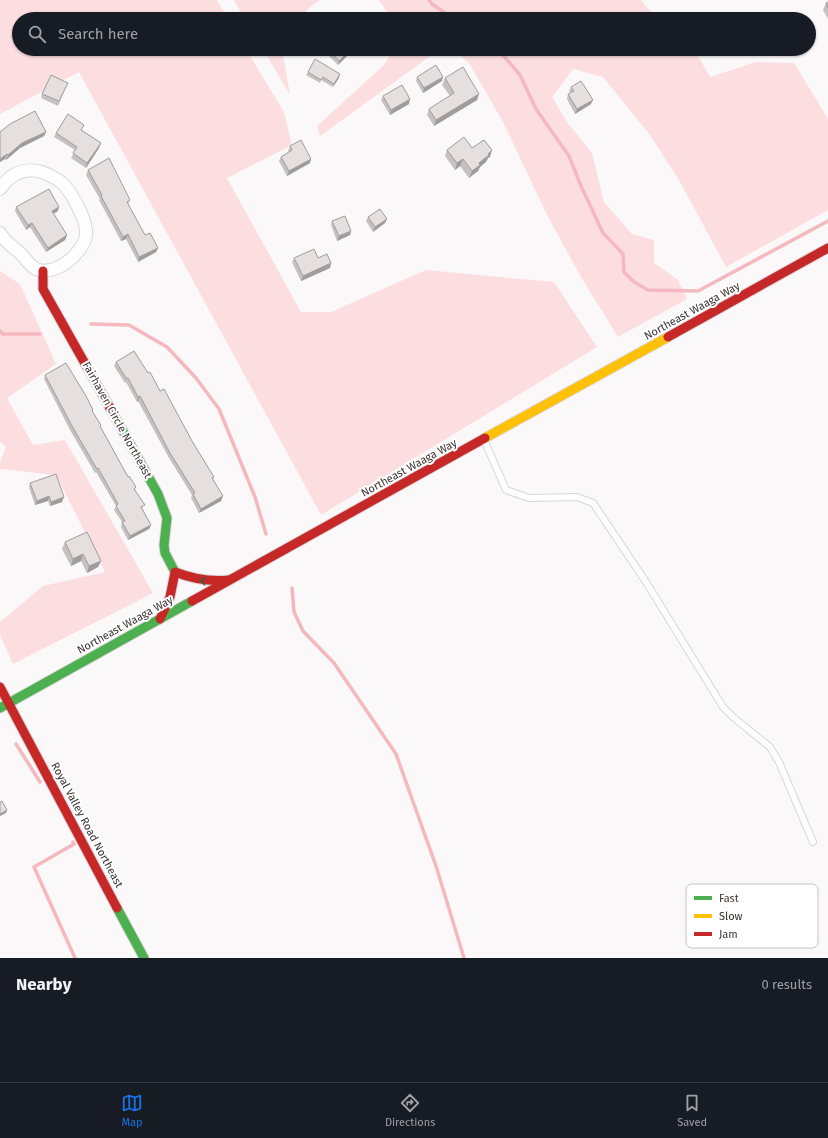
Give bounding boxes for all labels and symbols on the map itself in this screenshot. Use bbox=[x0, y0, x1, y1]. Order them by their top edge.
street label: Northeast Waaga Way bbox=[642, 279, 743, 343]
street label: Fairhaven Circle Northeast bbox=[80, 360, 154, 480]
street label: Northeast Waaga Way bbox=[359, 436, 460, 500]
one-way arrow bbox=[200, 577, 207, 586]
street label: Northeast Waaga Way bbox=[75, 593, 176, 657]
street label: Royal Valley Road Northeast bbox=[48, 760, 126, 890]
legend bbox=[686, 884, 818, 948]
text: Fast bbox=[719, 892, 739, 905]
text: Slow bbox=[719, 910, 743, 923]
text: Jam bbox=[719, 928, 738, 941]

